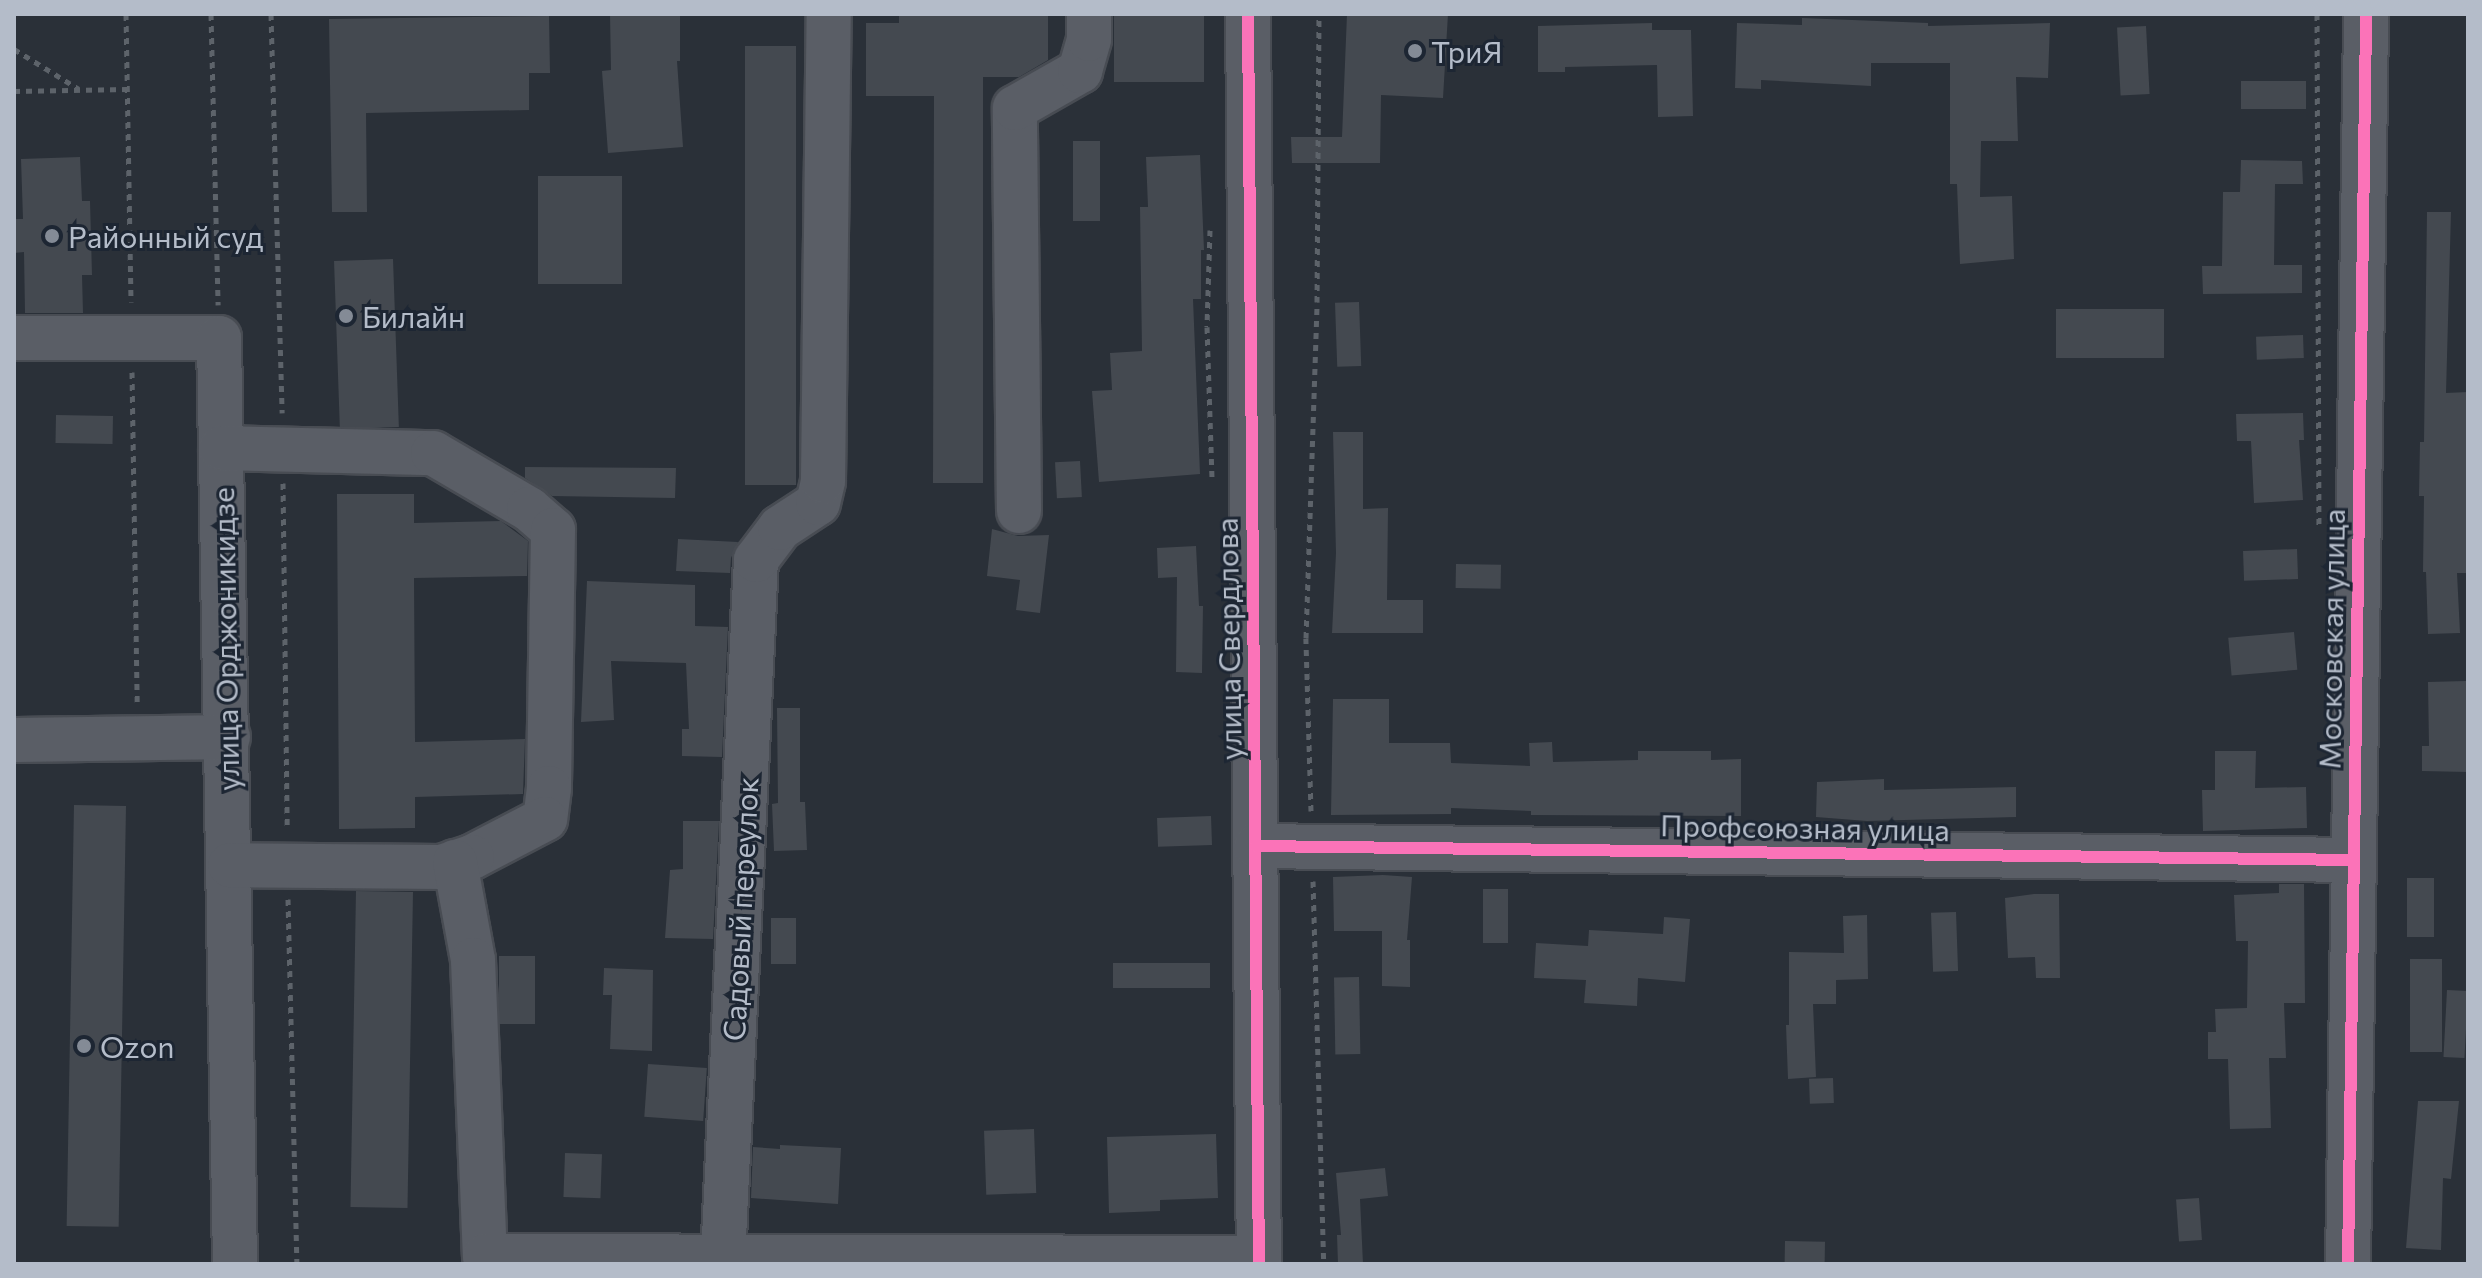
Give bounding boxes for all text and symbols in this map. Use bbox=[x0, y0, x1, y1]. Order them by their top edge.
place label: ТриЯ bbox=[1431, 33, 1503, 69]
marker: ТриЯ bbox=[1406, 42, 1424, 60]
place label: Районный суд bbox=[68, 218, 263, 254]
marker: Районный суд bbox=[43, 227, 61, 245]
place label: Билайн bbox=[362, 298, 465, 334]
marker: Билайн bbox=[337, 307, 355, 325]
street label: улица Орджоникидзе bbox=[204, 487, 246, 791]
street label: Московская улица bbox=[2311, 508, 2351, 770]
street label: улица Свердлова bbox=[1208, 517, 1248, 761]
street label: Садовый переулок bbox=[715, 776, 765, 1042]
street label: Профсоюзная улица bbox=[1660, 806, 1950, 848]
place label: Ozon bbox=[100, 1028, 174, 1064]
marker: Ozon bbox=[75, 1037, 93, 1055]

